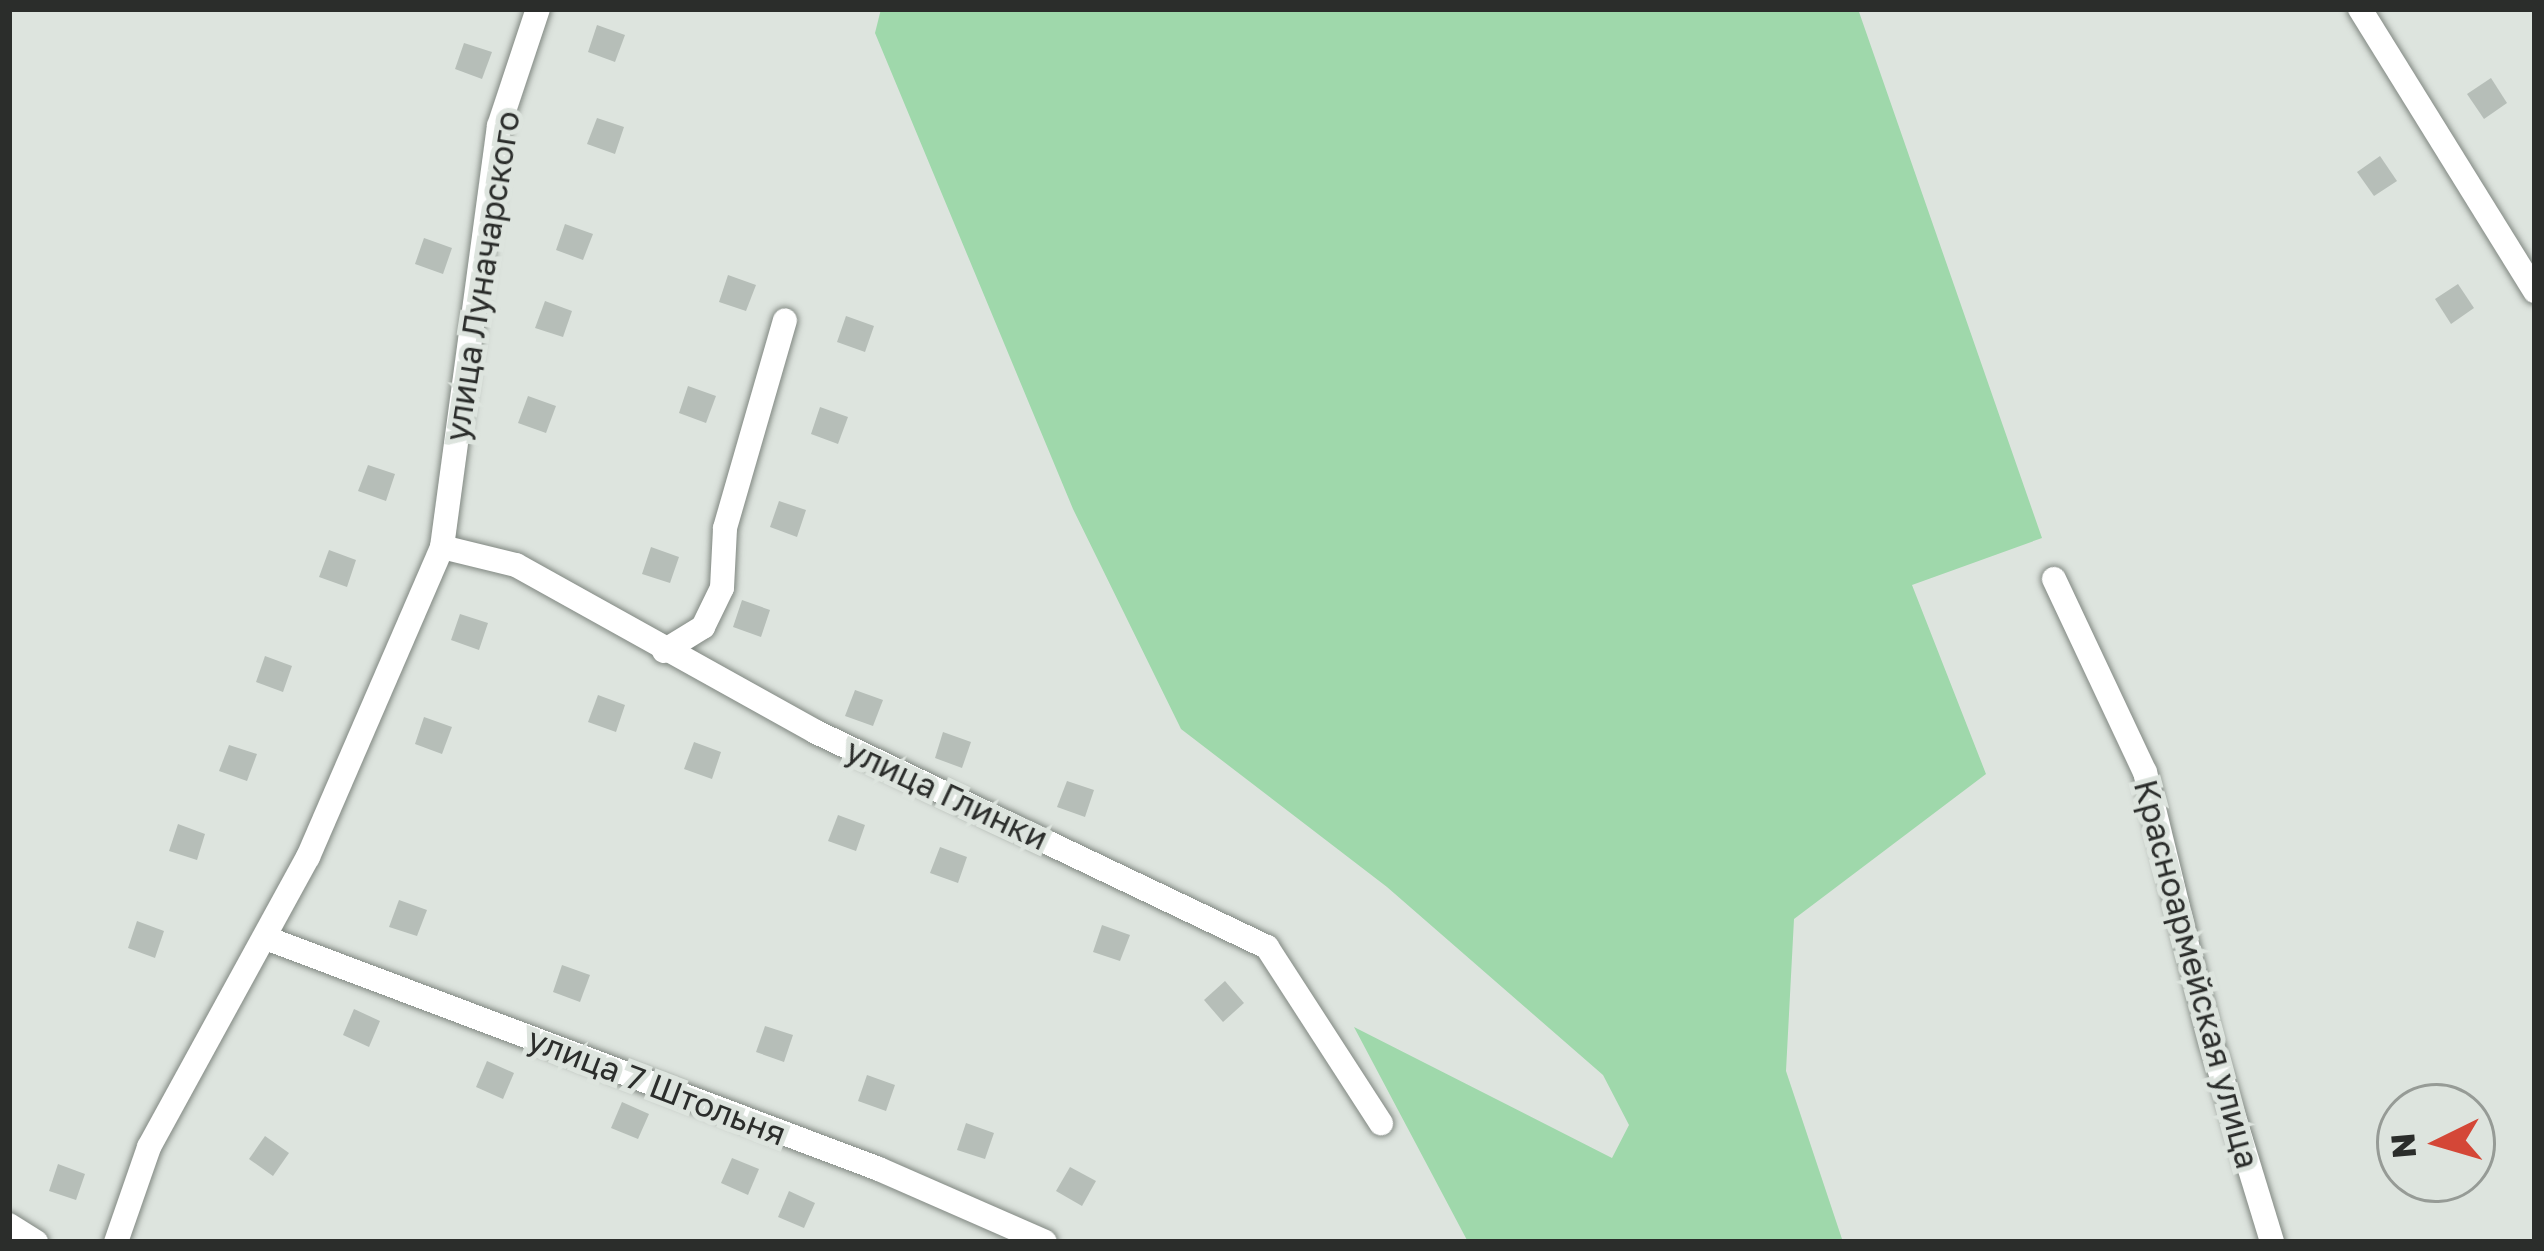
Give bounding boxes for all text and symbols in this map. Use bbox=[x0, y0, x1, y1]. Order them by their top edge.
street label: улица Луначарского bbox=[436, 108, 528, 444]
street label: улица Глинки bbox=[840, 730, 1054, 858]
street label: Красноармейская улица bbox=[2126, 775, 2268, 1173]
street label: улица 7 Штольня bbox=[522, 1018, 792, 1154]
north arrow bbox=[2376, 1083, 2496, 1203]
text: N bbox=[2382, 1132, 2423, 1160]

